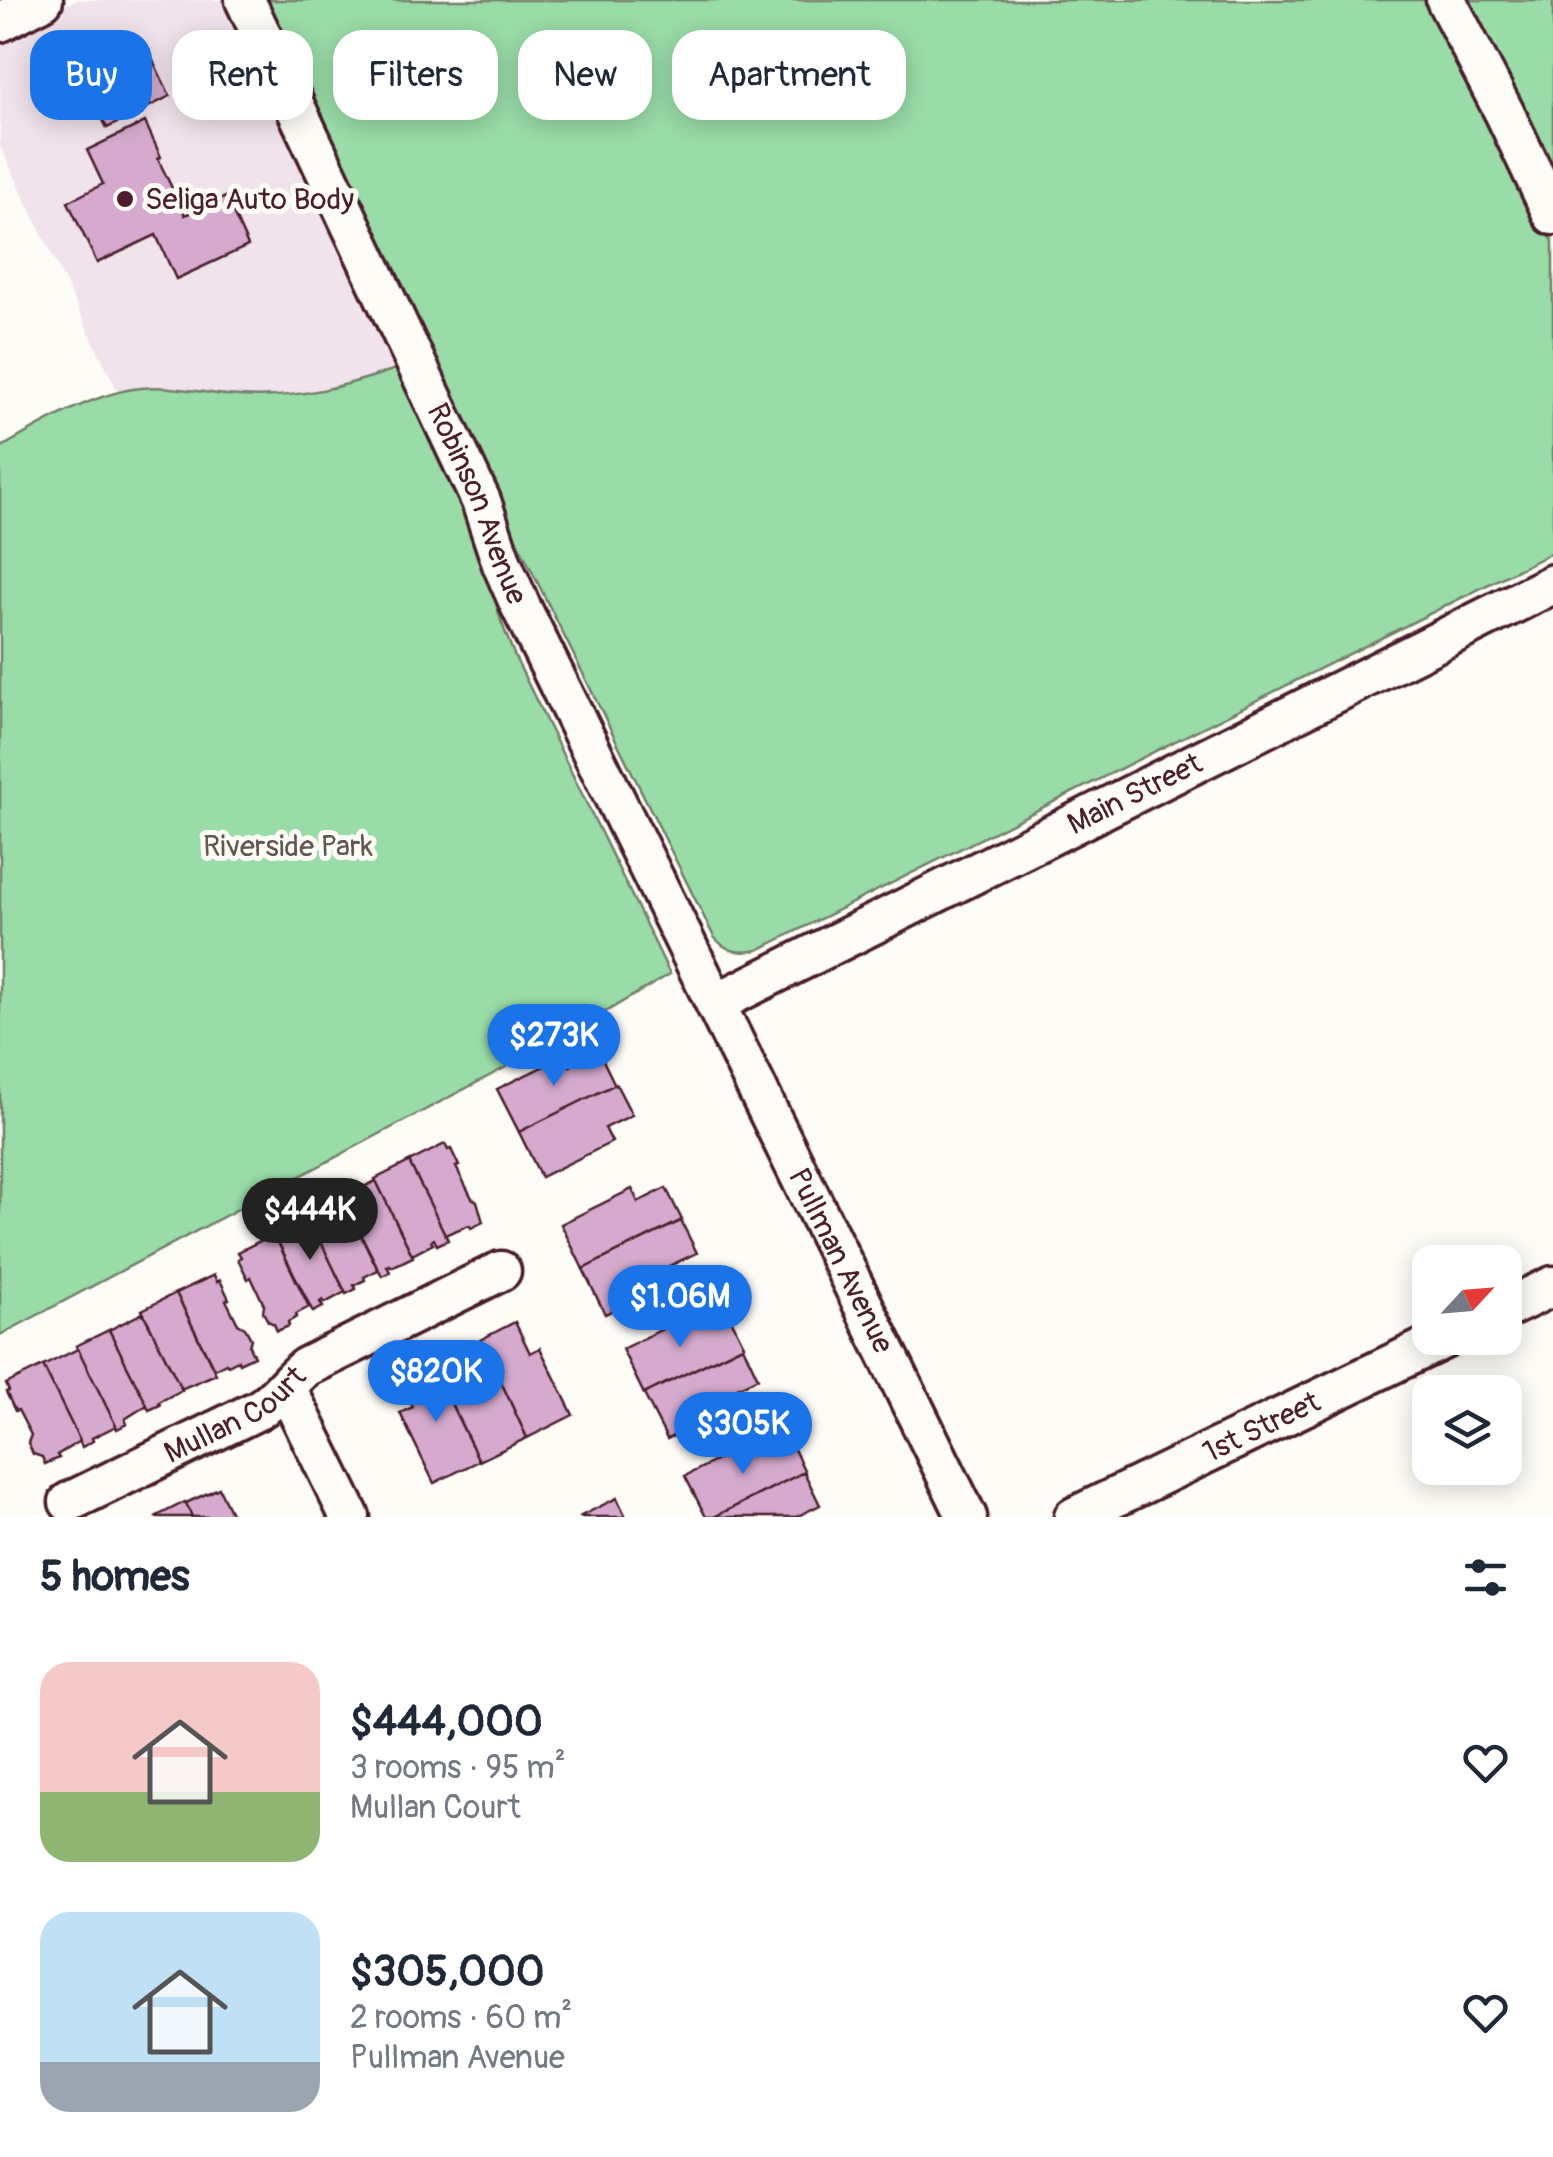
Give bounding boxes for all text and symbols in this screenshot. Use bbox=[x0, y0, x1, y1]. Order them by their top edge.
chip: Buy bbox=[30, 30, 152, 120]
chip: Rent bbox=[172, 30, 313, 120]
chip: Filters bbox=[333, 30, 498, 120]
chip: New bbox=[518, 30, 652, 120]
chip: Apartment bbox=[672, 30, 906, 120]
place label: Seliga Auto Body bbox=[145, 181, 354, 218]
marker: Seliga Auto Body bbox=[114, 188, 136, 210]
street label: Robinson Avenue bbox=[419, 397, 535, 610]
street label: Main Street bbox=[1061, 744, 1209, 843]
park label: Riverside Park bbox=[203, 828, 374, 865]
pin: $273K bbox=[484, 1004, 624, 1089]
text: $273K bbox=[509, 1016, 599, 1056]
street label: Pullman Avenue bbox=[780, 1162, 902, 1359]
pin: $444K bbox=[240, 1178, 380, 1263]
text: $444K bbox=[264, 1190, 356, 1230]
north arrow bbox=[1412, 1245, 1522, 1355]
map controls bbox=[1412, 1245, 1522, 1485]
pin: $1.06M bbox=[599, 1265, 761, 1350]
text: $1.06M bbox=[630, 1277, 730, 1317]
pin: $820K bbox=[366, 1340, 506, 1425]
text: $820K bbox=[390, 1352, 482, 1392]
street label: Mullan Court bbox=[158, 1357, 314, 1472]
button: layers bbox=[1412, 1375, 1522, 1485]
street label: 1st Street bbox=[1197, 1383, 1327, 1471]
pin: $305K bbox=[673, 1392, 813, 1477]
text: $305K bbox=[696, 1404, 790, 1444]
icon: filters bbox=[1458, 1550, 1513, 1605]
text: 5 homes bbox=[40, 1551, 190, 1603]
text: $444,000 bbox=[350, 1696, 543, 1748]
icon: home bbox=[120, 1702, 240, 1822]
icon: heart bbox=[1458, 1735, 1513, 1790]
text: 3 rooms · 95 m² bbox=[350, 1748, 566, 1788]
text: Mullan Court bbox=[350, 1788, 521, 1828]
text: $305,000 bbox=[350, 1946, 544, 1998]
icon: home bbox=[120, 1952, 240, 2072]
icon: heart bbox=[1458, 1985, 1513, 2040]
text: 2 rooms · 60 m² bbox=[350, 1998, 572, 2038]
text: Pullman Avenue bbox=[350, 2038, 565, 2078]

